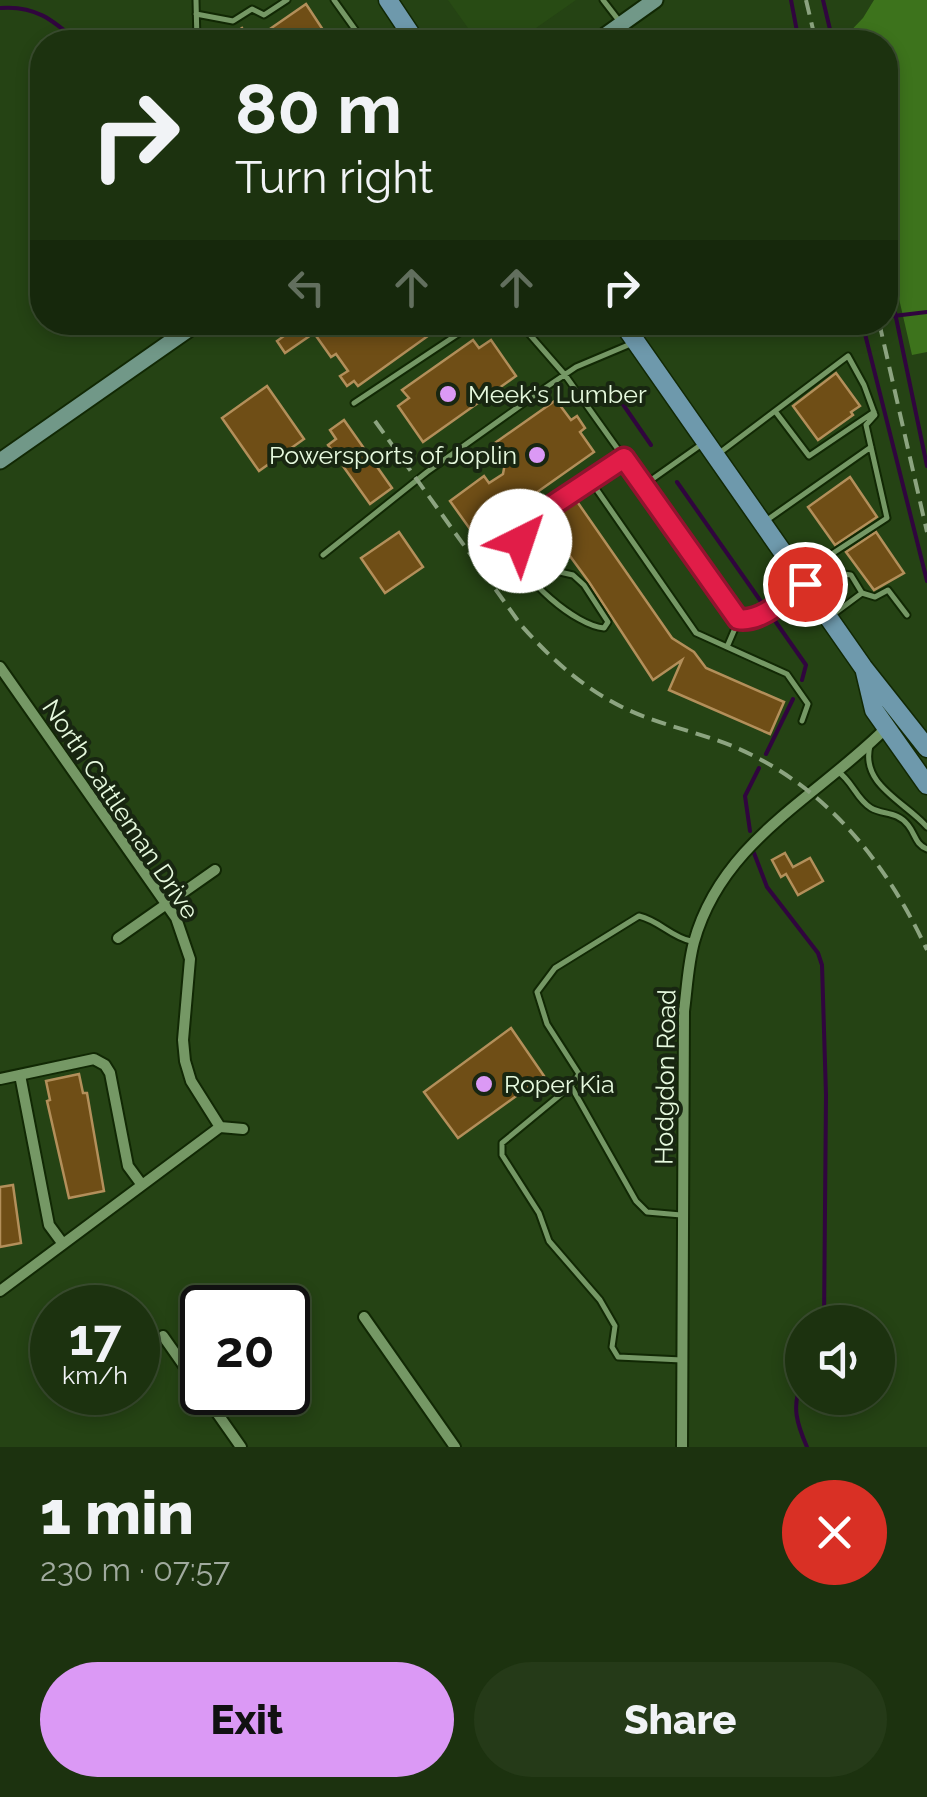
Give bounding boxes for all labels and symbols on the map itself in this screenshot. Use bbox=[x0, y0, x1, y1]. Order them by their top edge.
place label: Meek's Lumber bbox=[468, 379, 647, 409]
marker: Meek's Lumber bbox=[437, 383, 459, 405]
place label: Powersports of Joplin bbox=[269, 440, 517, 470]
marker: Powersports of Joplin bbox=[526, 444, 548, 466]
position arrow bbox=[468, 489, 572, 593]
pin bbox=[763, 542, 848, 627]
street label: North Cattleman Drive bbox=[36, 694, 206, 924]
street label: Hodgdon Road bbox=[648, 989, 682, 1165]
place label: Roper Kia bbox=[504, 1069, 615, 1099]
marker: Roper Kia bbox=[473, 1073, 495, 1095]
speed limit sign: 20 bbox=[180, 1285, 310, 1415]

